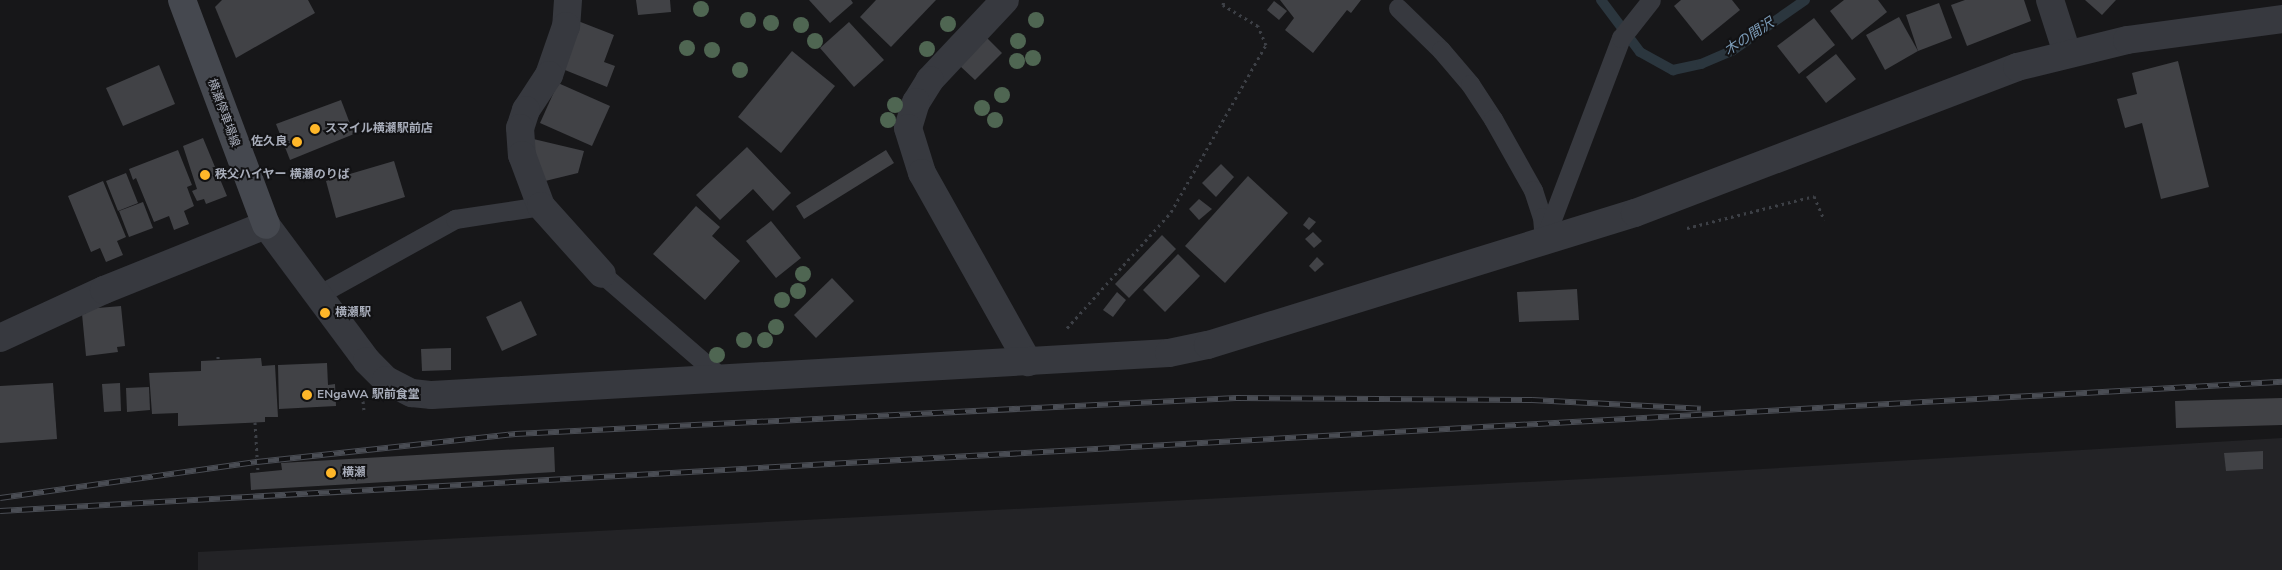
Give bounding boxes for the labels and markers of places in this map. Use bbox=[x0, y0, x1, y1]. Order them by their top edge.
place label: スマイル横瀬駅前店 bbox=[325, 122, 433, 136]
marker: スマイル横瀬駅前店 bbox=[309, 123, 321, 135]
place label: 佐久良 bbox=[251, 135, 287, 149]
marker: 佐久良 bbox=[291, 136, 303, 148]
place label: 秩父ハイヤー 横瀬のりば bbox=[215, 168, 350, 182]
marker: 秩父ハイヤー 横瀬のりば bbox=[199, 169, 211, 181]
place label: 横瀬駅 bbox=[335, 306, 371, 320]
marker: 横瀬駅 bbox=[319, 307, 331, 319]
place label: ENgaWA 駅前食堂 bbox=[317, 388, 420, 402]
marker: ENgaWA 駅前食堂 bbox=[301, 389, 313, 401]
marker: 横瀬 bbox=[324, 466, 338, 480]
place label: 横瀬 bbox=[342, 466, 366, 480]

